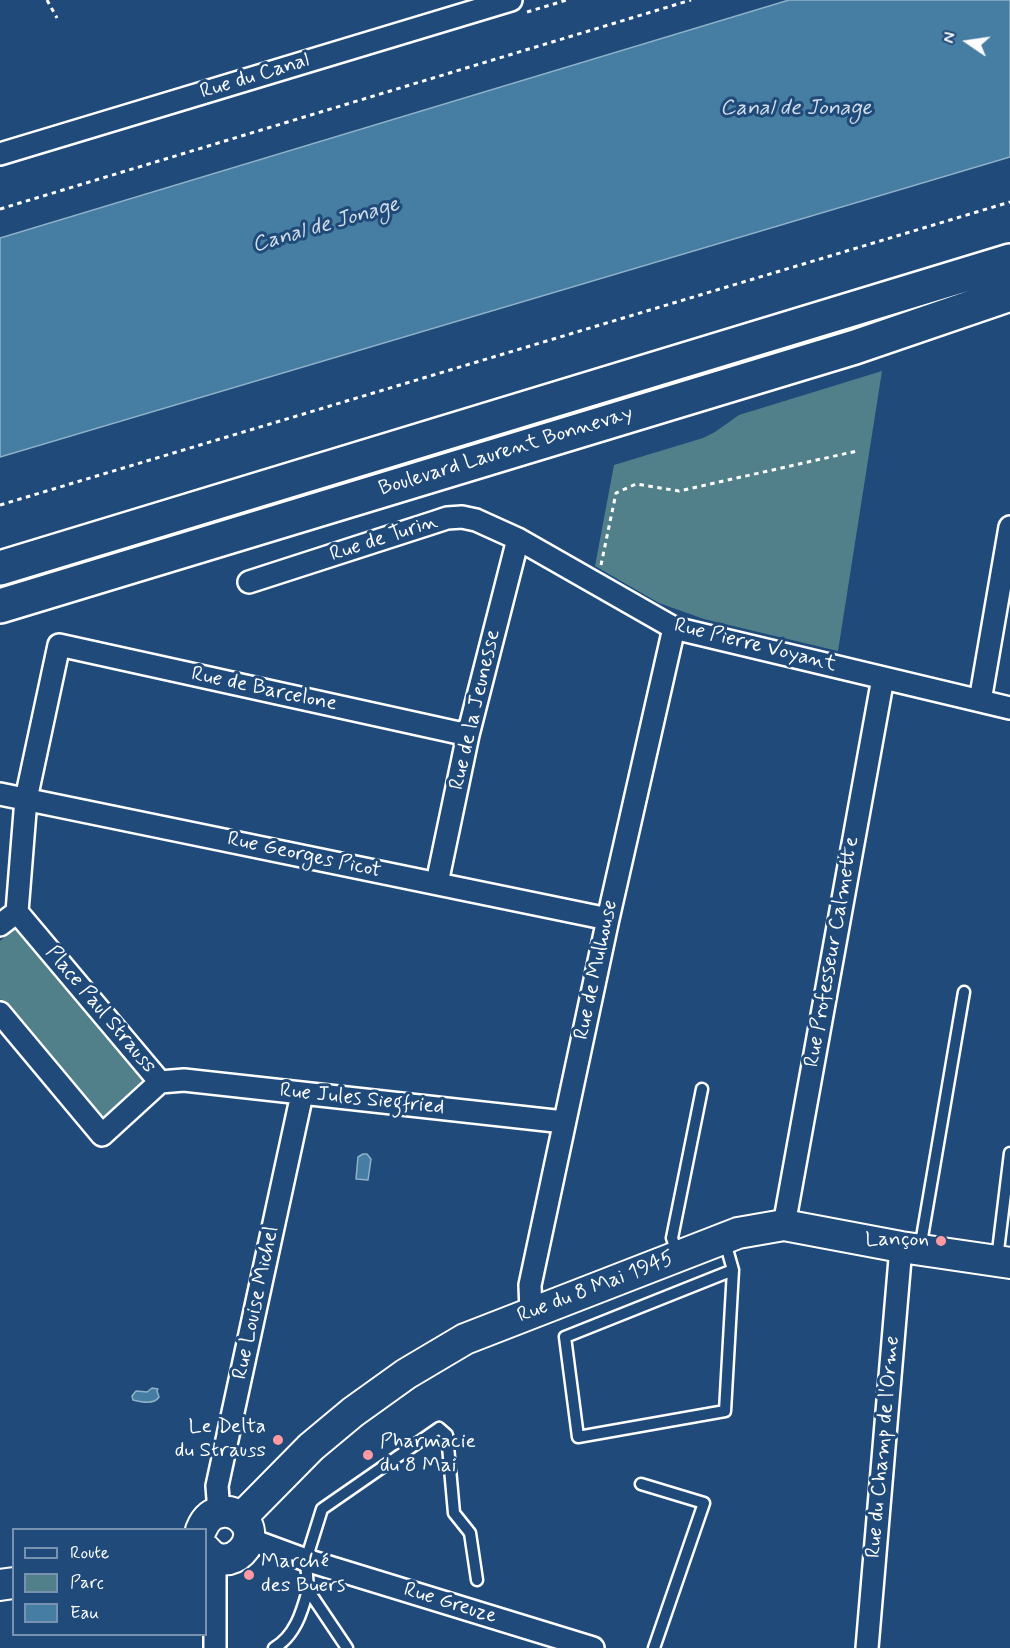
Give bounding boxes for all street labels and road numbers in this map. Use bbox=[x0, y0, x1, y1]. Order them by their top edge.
street label: Rue du Canal bbox=[197, 48, 313, 106]
street label: Boulevard Laurent Bonnevay bbox=[376, 401, 636, 503]
street label: Rue de Turin bbox=[327, 510, 441, 568]
street label: Rue Pierre Voyant bbox=[671, 614, 839, 678]
street label: Rue de la Jeunesse bbox=[445, 627, 507, 793]
street label: Rue de Barcelone bbox=[189, 662, 339, 718]
street label: Rue Georges Picot bbox=[225, 827, 383, 885]
street label: Rue Professeur Calmette bbox=[800, 835, 866, 1069]
street label: Rue de Mulhouse bbox=[570, 898, 624, 1042]
street label: Place Paul Strauss bbox=[39, 941, 161, 1079]
street label: Rue Jules Siegfried bbox=[278, 1079, 446, 1121]
street label: Rue Louise Michel bbox=[228, 1224, 286, 1382]
street label: Rue du 8 Mai 1945 bbox=[514, 1247, 678, 1329]
street label: Rue du Champ de l'Orme bbox=[862, 1335, 906, 1559]
street label: Rue Greuze bbox=[400, 1578, 500, 1630]

